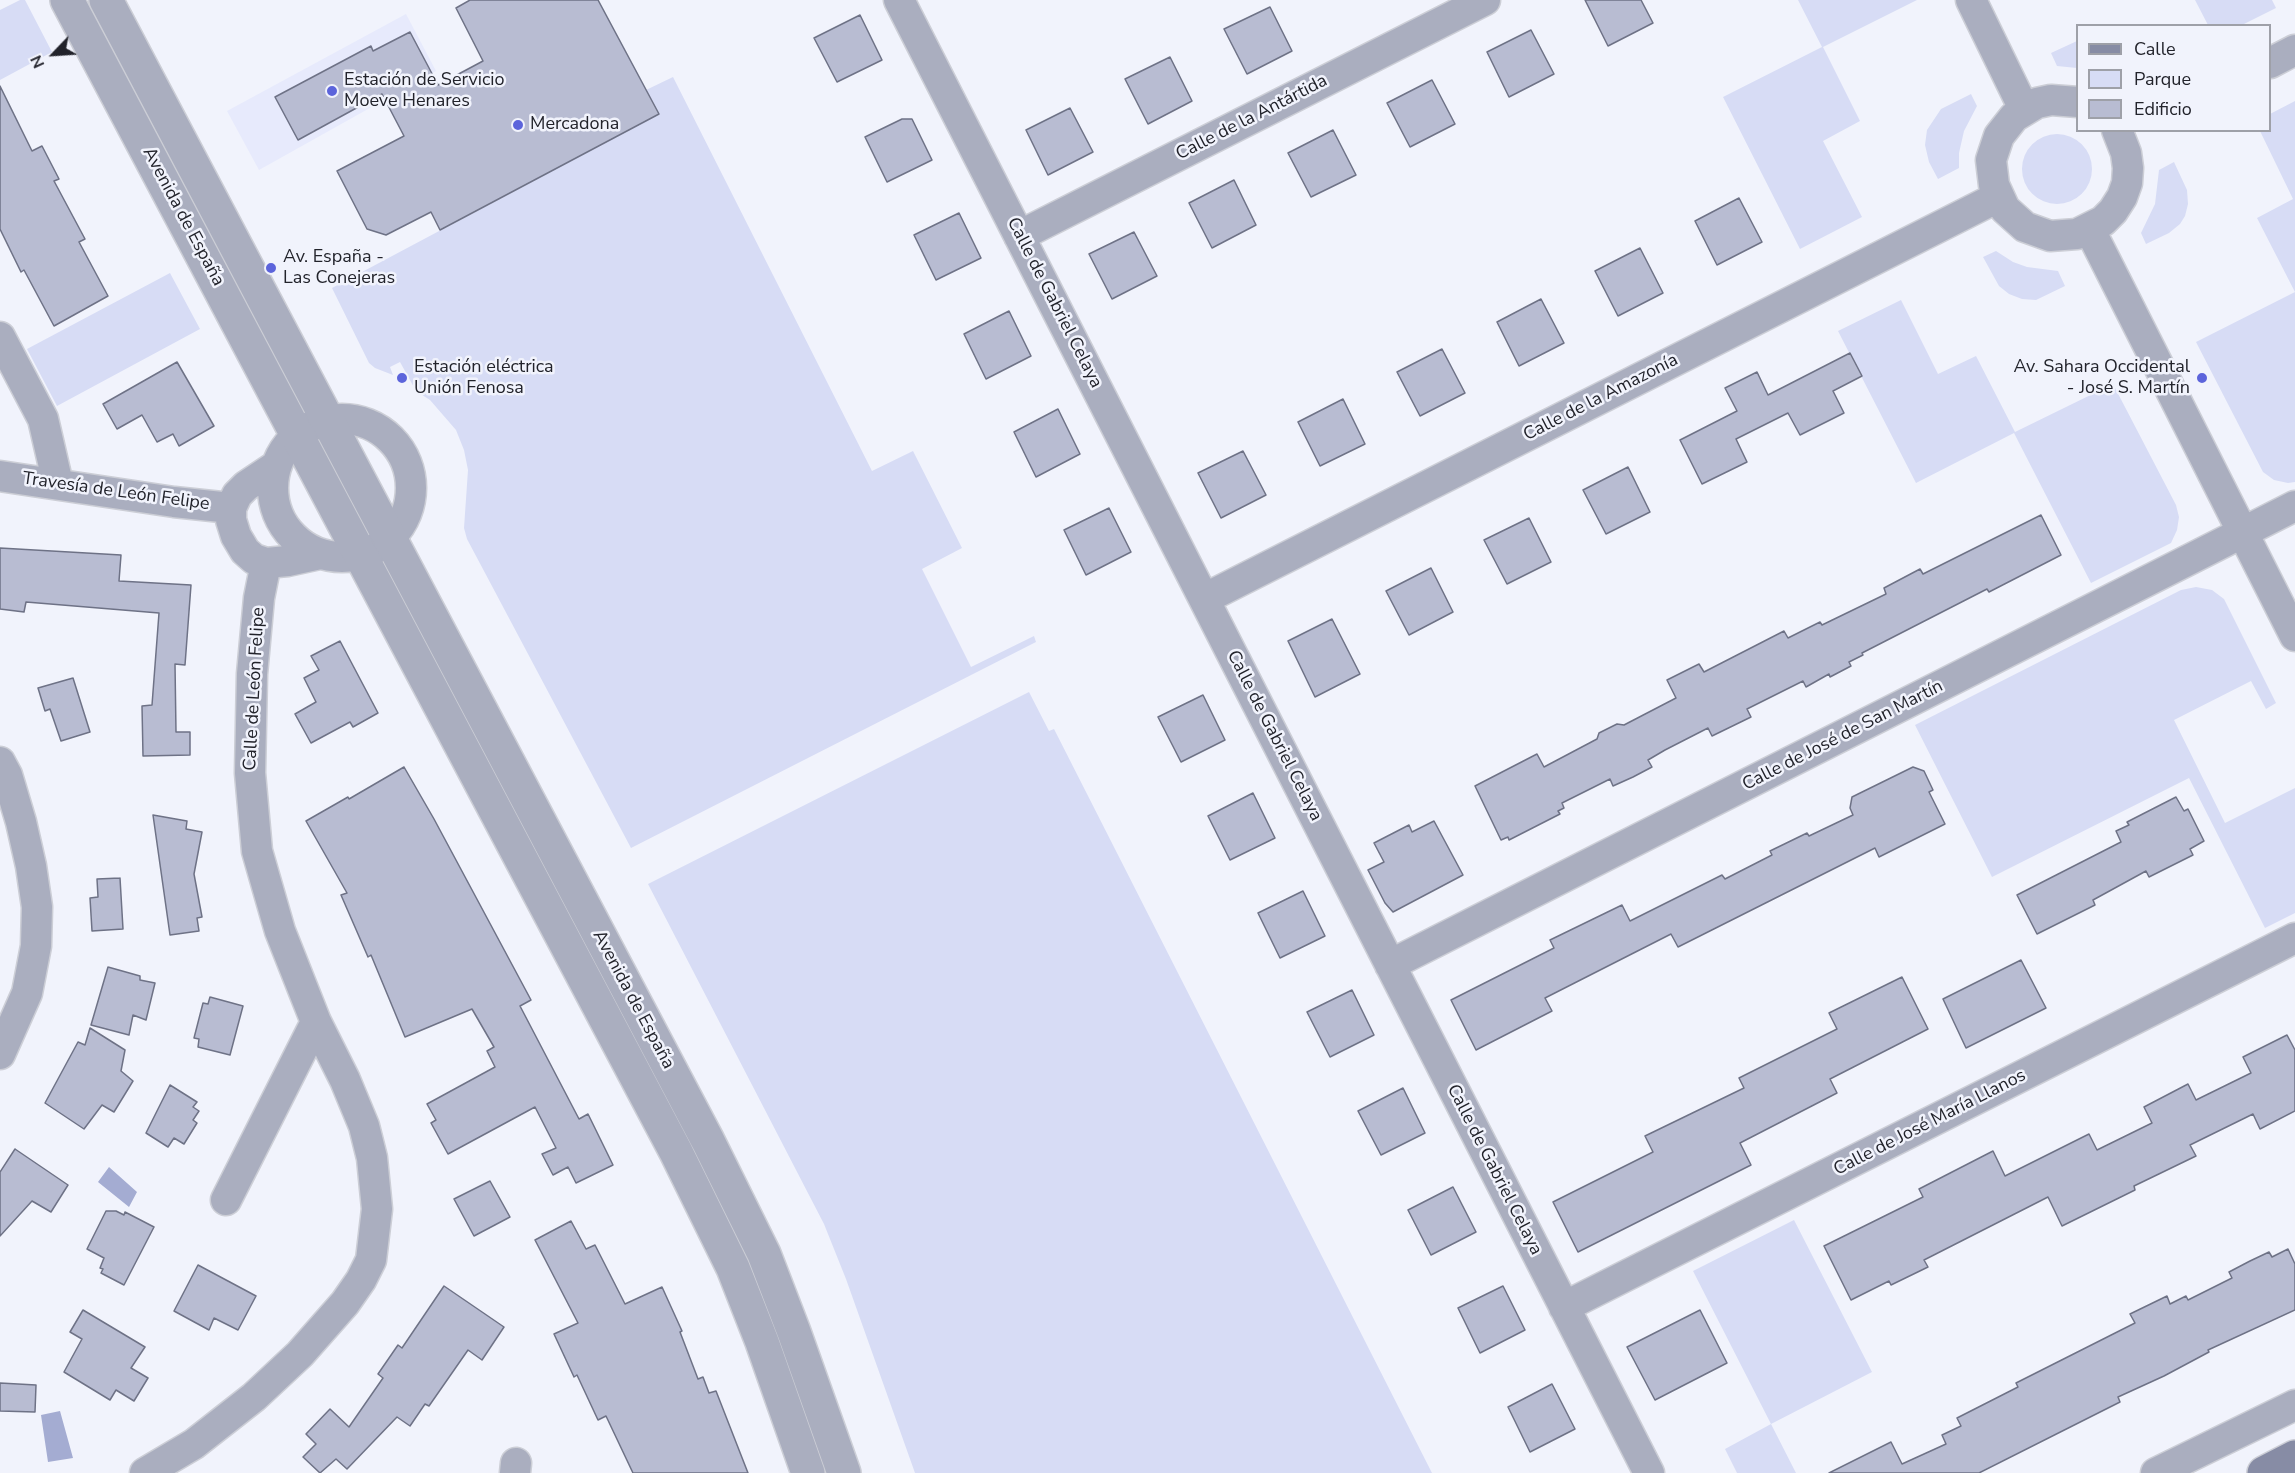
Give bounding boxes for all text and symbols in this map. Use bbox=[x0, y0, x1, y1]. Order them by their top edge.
north arrow bbox=[24, 24, 84, 84]
legend bbox=[2076, 24, 2271, 132]
text: Calle bbox=[2134, 37, 2176, 61]
text: N bbox=[25, 52, 50, 72]
text: Parque bbox=[2134, 67, 2191, 91]
place label: Estación de Servicio Moeve Henares bbox=[344, 70, 504, 112]
street label: Calle de la Antártida bbox=[1173, 70, 1331, 166]
marker: Estación de Servicio Moeve Henares bbox=[325, 84, 339, 98]
text: Edificio bbox=[2134, 97, 2192, 121]
place label: Mercadona bbox=[530, 114, 619, 136]
marker: Mercadona bbox=[511, 118, 525, 132]
street label: Avenida de España bbox=[137, 144, 229, 290]
street label: Calle de Gabriel Celaya bbox=[1002, 214, 1106, 392]
place label: Av. España - Las Conejeras bbox=[283, 247, 395, 290]
marker: Av. España - Las Conejeras bbox=[264, 261, 278, 275]
street label: Calle de la Amazonía bbox=[1520, 350, 1682, 446]
place label: Estación eléctrica Unión Fenosa bbox=[414, 357, 554, 400]
place label: Av. Sahara Occidental - José S. Martín bbox=[2013, 357, 2190, 400]
marker: Estación eléctrica Unión Fenosa bbox=[395, 371, 409, 385]
marker: Av. Sahara Occidental - José S. Martín bbox=[2195, 371, 2209, 385]
street label: Travesía de León Felipe bbox=[21, 468, 211, 516]
street label: Calle de León Felipe bbox=[240, 607, 270, 771]
street label: Calle de Gabriel Celaya bbox=[1222, 647, 1326, 825]
street label: Calle de José de San Martín bbox=[1739, 676, 1947, 796]
street label: Avenida de España bbox=[587, 927, 679, 1073]
street label: Calle de José María Llanos bbox=[1830, 1065, 2030, 1181]
street label: Calle de Gabriel Celaya bbox=[1442, 1081, 1546, 1259]

